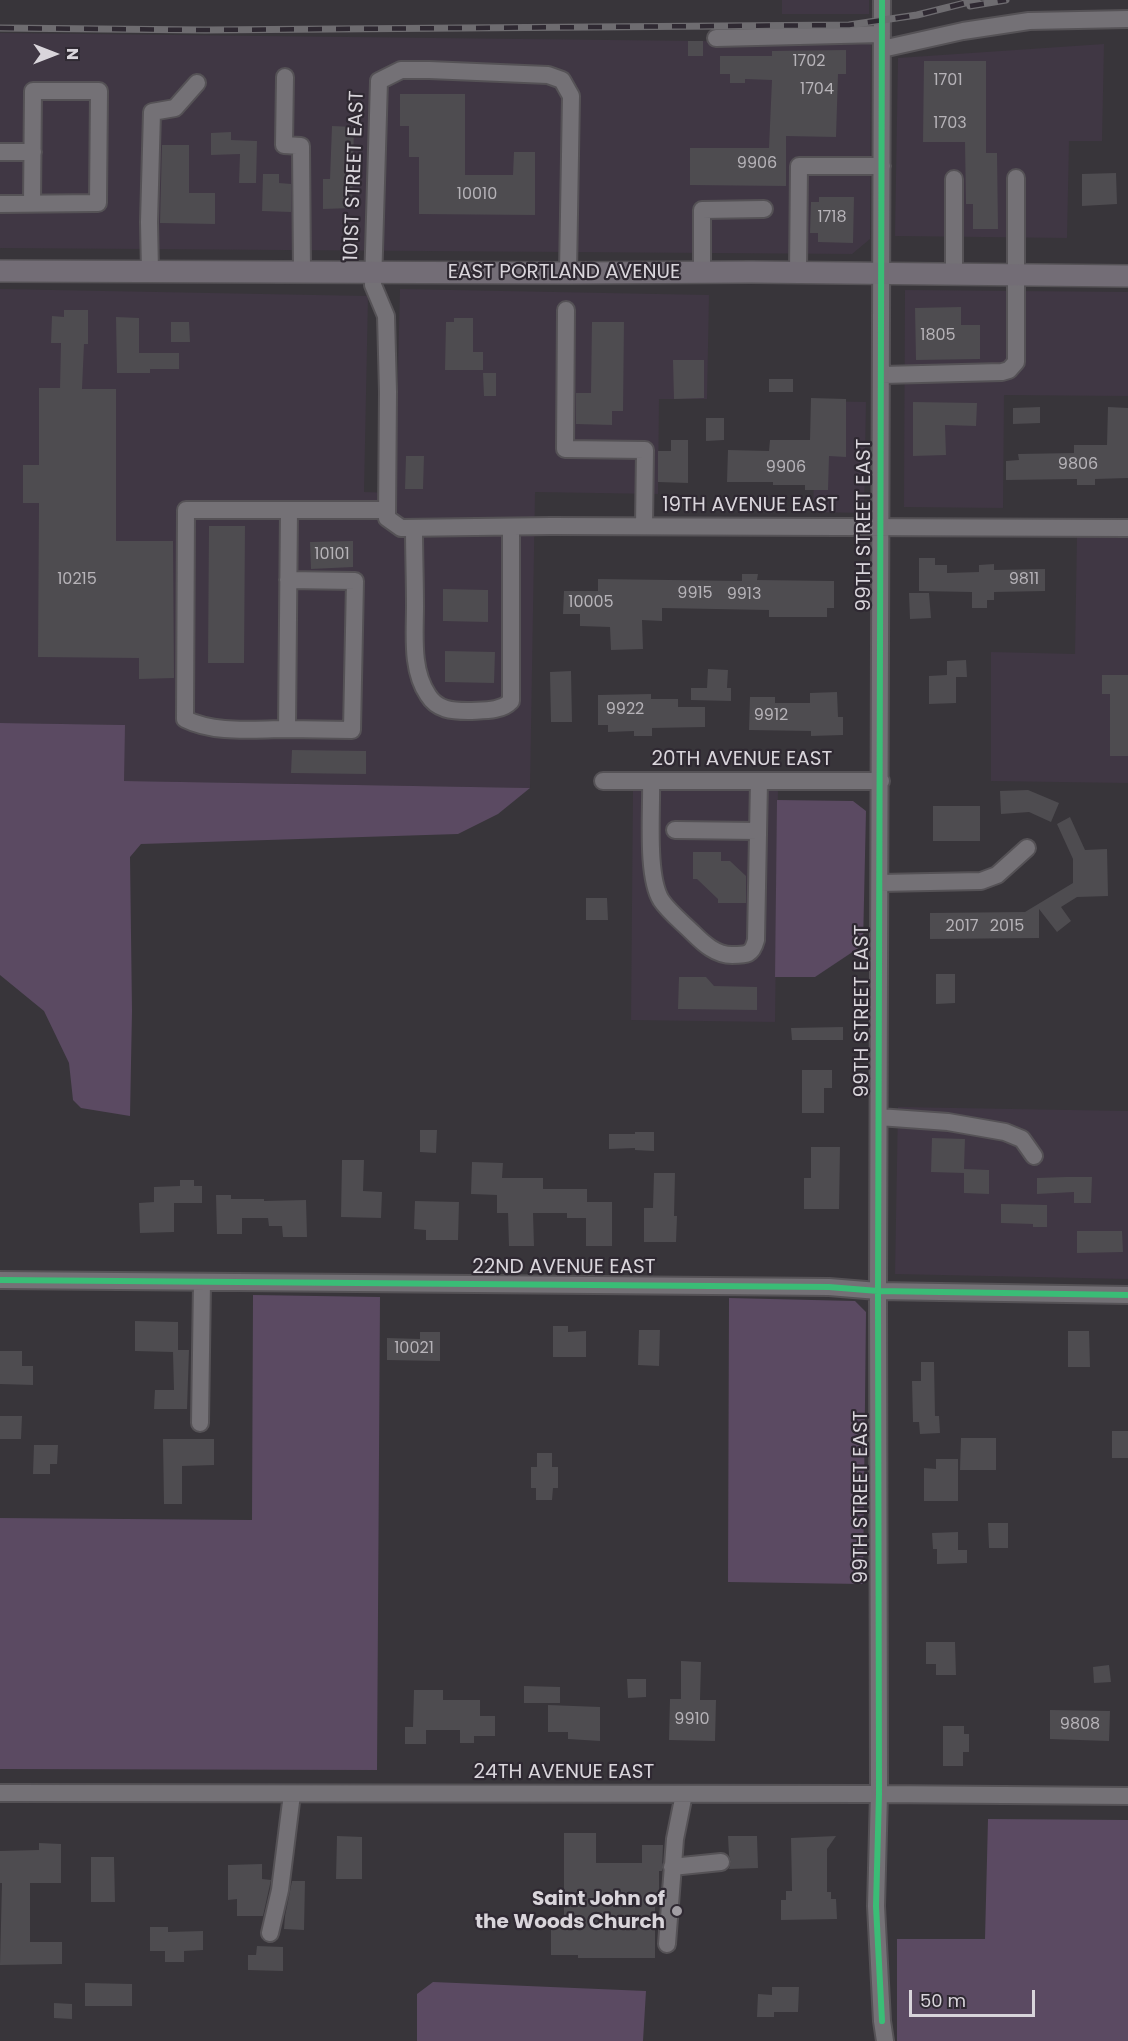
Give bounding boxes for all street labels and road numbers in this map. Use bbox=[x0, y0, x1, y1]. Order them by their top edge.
street label: 101ST STREET EAST bbox=[340, 90, 370, 262]
street label: EAST PORTLAND AVENUE bbox=[448, 261, 680, 285]
street label: 99TH STREET EAST bbox=[853, 439, 877, 611]
street label: 19TH AVENUE EAST bbox=[662, 494, 838, 518]
street label: 20TH AVENUE EAST bbox=[652, 748, 832, 772]
street label: 99TH STREET EAST bbox=[851, 925, 875, 1097]
street label: 22ND AVENUE EAST bbox=[472, 1256, 656, 1280]
street label: 99TH STREET EAST bbox=[850, 1411, 874, 1583]
street label: 24TH AVENUE EAST bbox=[474, 1761, 654, 1785]

